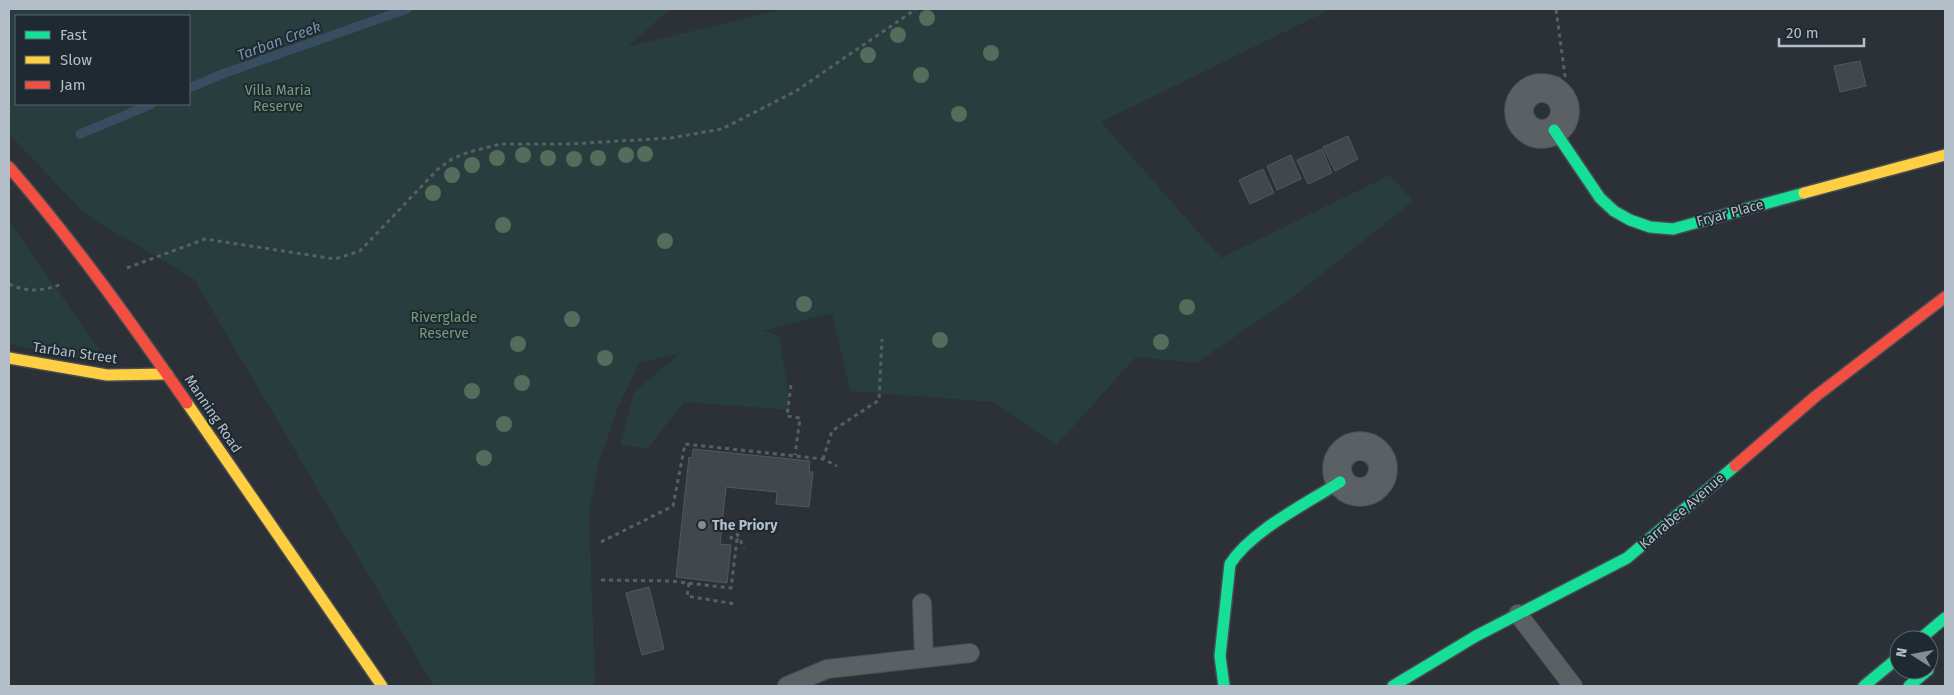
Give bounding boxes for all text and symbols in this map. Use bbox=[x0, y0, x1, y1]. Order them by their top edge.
legend bbox=[15, 15, 190, 105]
scale bar bbox=[1779, 15, 1864, 47]
water label: Tarban Creek bbox=[235, 18, 323, 64]
text: 20 m bbox=[1786, 24, 1819, 42]
text: Fast bbox=[60, 26, 87, 44]
text: Slow bbox=[60, 51, 92, 69]
text: Jam bbox=[60, 76, 86, 94]
park label: Villa Maria Reserve bbox=[245, 82, 311, 115]
street label: Fryar Place bbox=[1695, 196, 1765, 230]
park label: Riverglade Reserve bbox=[410, 309, 478, 342]
street label: Tarban Street bbox=[32, 339, 119, 367]
street label: Manning Road bbox=[181, 372, 245, 456]
street label: Karrabee Avenue bbox=[1636, 469, 1728, 553]
place label: The Priory bbox=[712, 517, 778, 534]
marker: The Priory bbox=[696, 519, 708, 531]
north arrow bbox=[1889, 630, 1939, 680]
text: N bbox=[1892, 646, 1911, 659]

